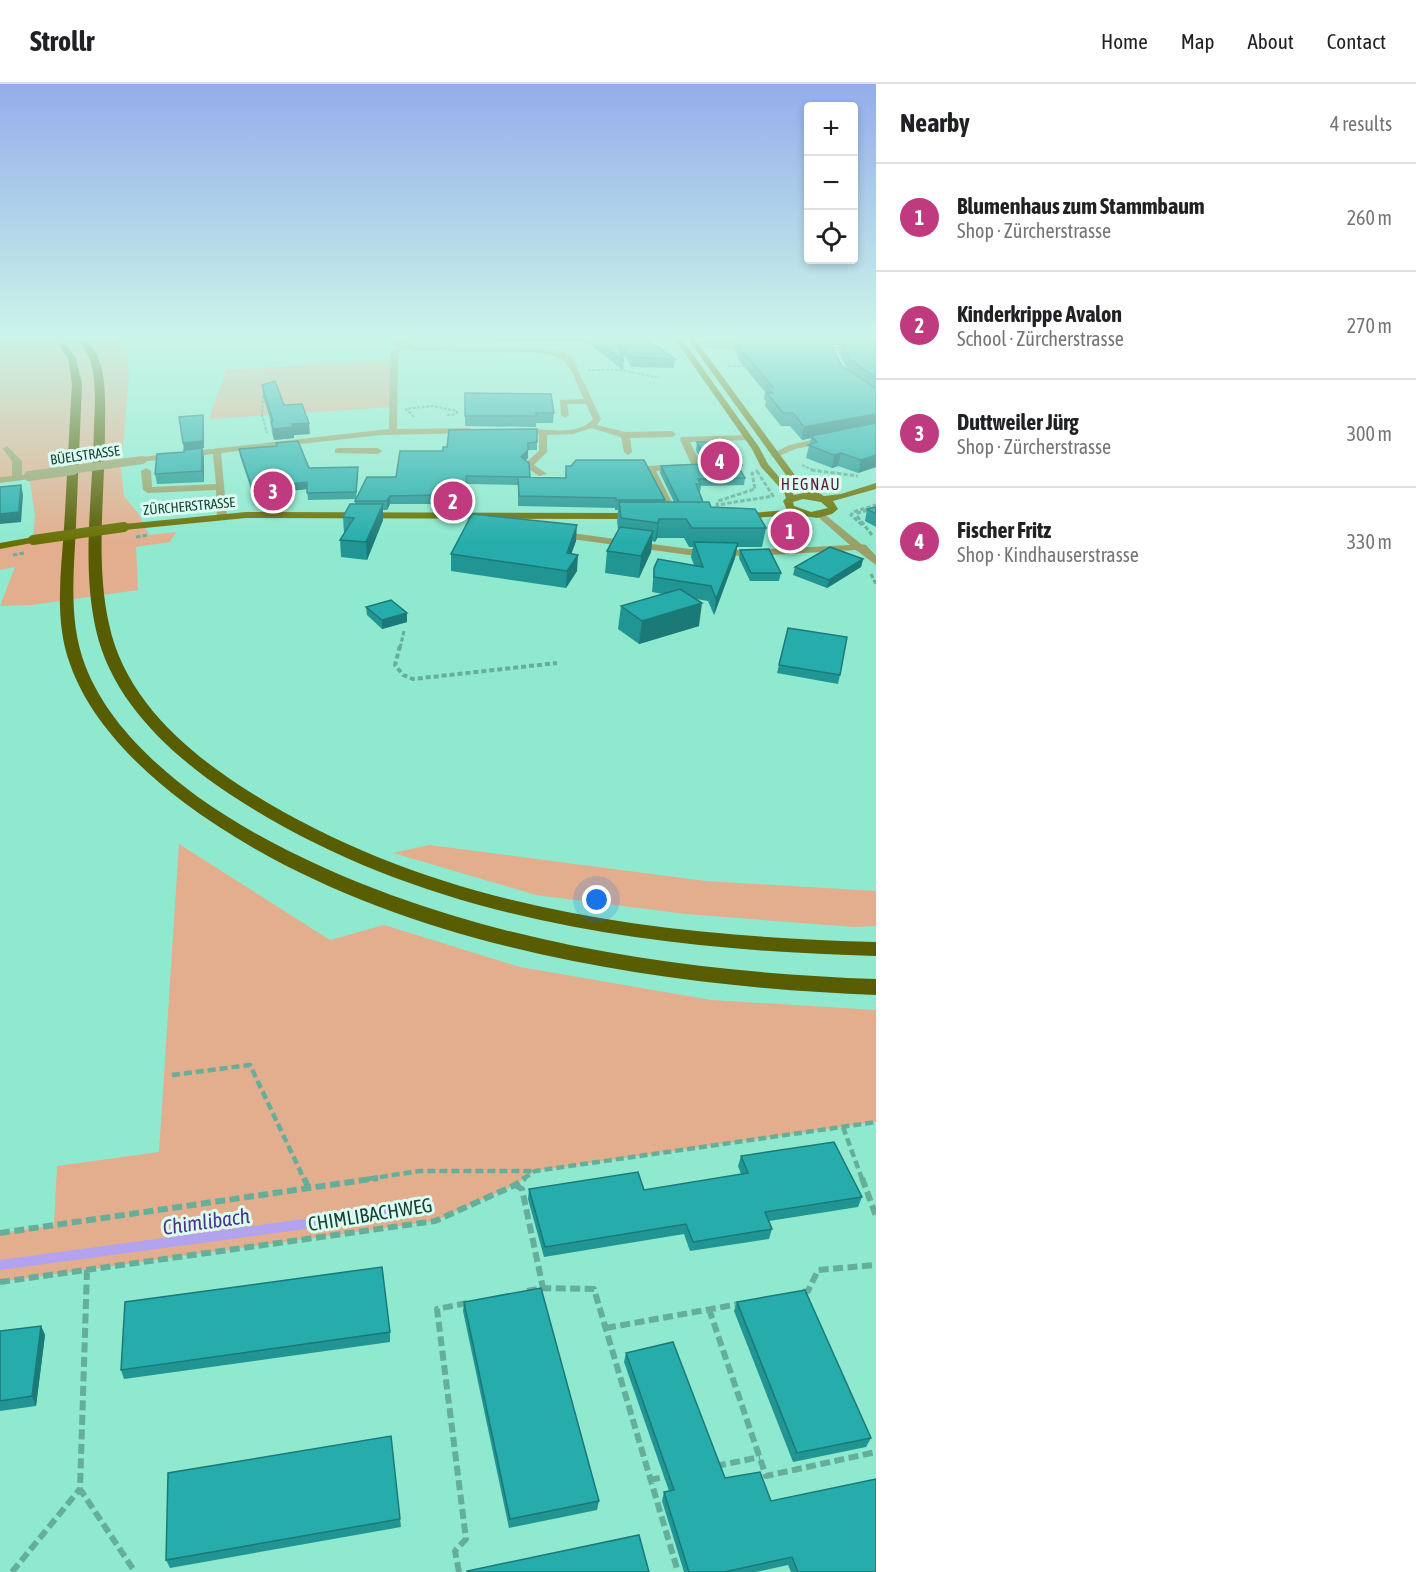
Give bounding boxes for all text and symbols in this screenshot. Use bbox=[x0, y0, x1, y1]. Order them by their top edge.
text: Strollr bbox=[30, 25, 94, 57]
text: Home bbox=[1101, 29, 1148, 53]
text: Map bbox=[1181, 29, 1215, 53]
text: About bbox=[1248, 29, 1294, 53]
text: Contact bbox=[1327, 29, 1386, 53]
map controls bbox=[804, 102, 858, 264]
button: + bbox=[804, 102, 858, 156]
text: Nearby bbox=[900, 108, 970, 138]
text: 4 results bbox=[1330, 112, 1392, 135]
button: − bbox=[804, 156, 858, 210]
text: Blumenhaus zum Stammbaum bbox=[957, 193, 1205, 219]
text: 1 bbox=[915, 206, 924, 229]
text: 260 m bbox=[1347, 206, 1392, 229]
button: locate bbox=[804, 210, 858, 264]
text: Shop · Zürcherstrasse bbox=[957, 219, 1111, 242]
text: Kinderkrippe Avalon bbox=[957, 301, 1122, 327]
text: 2 bbox=[915, 314, 924, 337]
text: 270 m bbox=[1347, 314, 1392, 337]
text: School · Zürcherstrasse bbox=[957, 327, 1124, 350]
text: Duttweiler Jürg bbox=[957, 409, 1079, 435]
text: 3 bbox=[915, 422, 924, 445]
text: 300 m bbox=[1347, 422, 1392, 445]
text: Shop · Zürcherstrasse bbox=[957, 435, 1111, 458]
pin: 4 bbox=[700, 438, 740, 484]
street label: BÜELSTRASSE bbox=[49, 442, 121, 468]
pin: 3 bbox=[254, 468, 292, 514]
district label: HEGNAU bbox=[781, 475, 841, 493]
pin: 2 bbox=[434, 478, 472, 524]
street label: ZÜRCHERSTRASSE bbox=[142, 494, 236, 518]
pin: 1 bbox=[770, 508, 810, 554]
text: Fischer Fritz bbox=[957, 517, 1051, 543]
text: 4 bbox=[915, 530, 924, 553]
text: 330 m bbox=[1347, 530, 1392, 553]
text: Shop · Kindhauserstrasse bbox=[957, 543, 1139, 566]
your location bbox=[582, 885, 611, 914]
street label: CHIMLIBACHWEG bbox=[306, 1193, 434, 1235]
water label: Chimlibach bbox=[161, 1203, 251, 1239]

